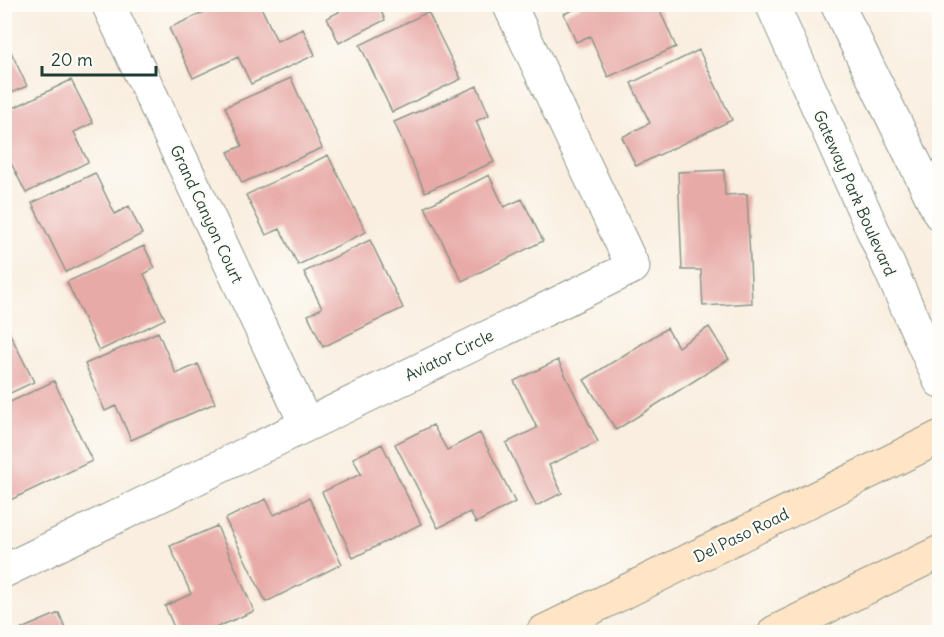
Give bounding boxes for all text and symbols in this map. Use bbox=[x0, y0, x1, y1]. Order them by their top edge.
scale bar bbox=[42, 39, 156, 77]
text: 20 m bbox=[51, 48, 93, 71]
street label: Gateway Park Boulevard bbox=[809, 107, 901, 279]
street label: Grand Canyon Court bbox=[166, 142, 248, 287]
street label: Aviator Circle bbox=[401, 325, 497, 385]
street label: Del Paso Road bbox=[690, 503, 792, 567]

